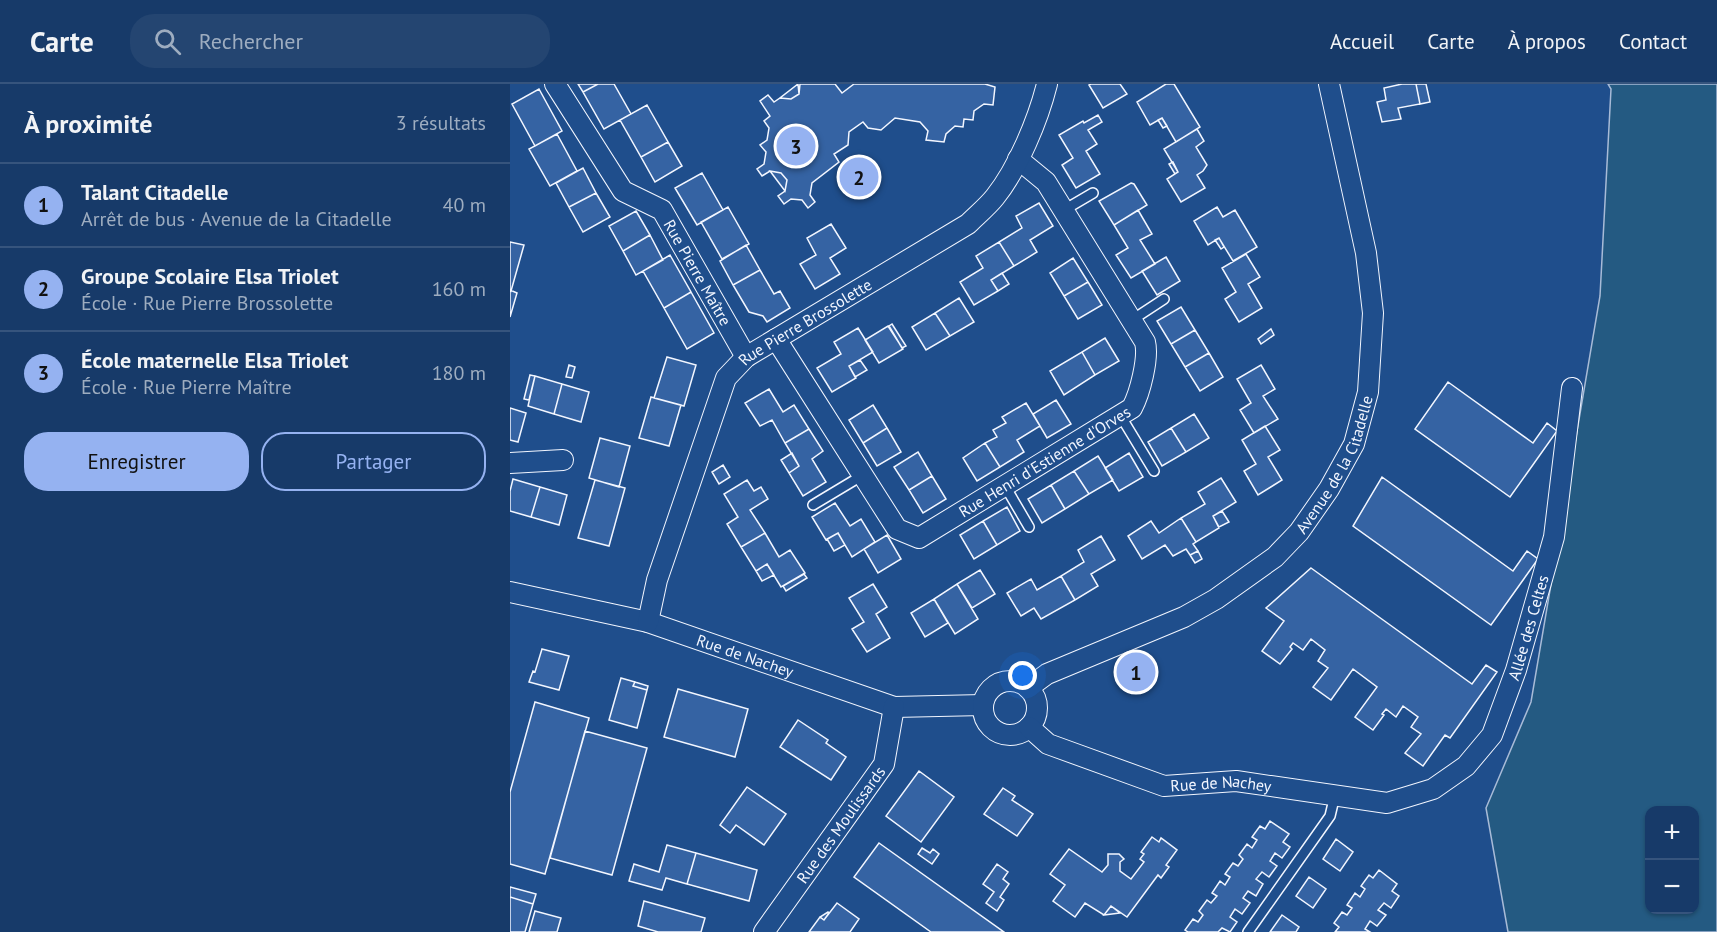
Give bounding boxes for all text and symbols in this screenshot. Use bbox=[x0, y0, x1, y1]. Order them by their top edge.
search box bbox=[130, 14, 550, 68]
text: Carte bbox=[30, 23, 94, 60]
icon: search bbox=[151, 25, 184, 58]
text: Rechercher bbox=[199, 27, 303, 55]
text: Accueil bbox=[1330, 28, 1394, 55]
text: Carte bbox=[1427, 28, 1475, 55]
text: À propos bbox=[1508, 28, 1586, 55]
text: Contact bbox=[1619, 28, 1687, 55]
text: À proximité bbox=[24, 107, 152, 140]
text: 3 résultats bbox=[396, 110, 486, 136]
pin: 3 bbox=[776, 124, 816, 168]
pin: 2 bbox=[840, 154, 878, 200]
text: Talant Citadelle bbox=[81, 178, 228, 206]
text: 1 bbox=[38, 192, 49, 218]
text: 40 m bbox=[443, 192, 486, 218]
text: Arrêt de bus · Avenue de la Citadelle bbox=[81, 206, 392, 232]
street label: Rue Pierre Maître bbox=[659, 216, 736, 329]
text: Groupe Scolaire Elsa Triolet bbox=[81, 262, 339, 290]
street label: Rue Pierre Brossolette bbox=[734, 274, 875, 369]
text: 2 bbox=[38, 276, 49, 302]
text: 160 m bbox=[432, 276, 486, 302]
text: École · Rue Pierre Brossolette bbox=[81, 290, 333, 316]
text: École maternelle Elsa Triolet bbox=[81, 346, 348, 374]
text: 3 bbox=[38, 360, 49, 386]
text: 180 m bbox=[432, 360, 486, 386]
text: École · Rue Pierre Maître bbox=[81, 374, 292, 400]
street label: Avenue de la Citadelle bbox=[1291, 393, 1377, 537]
street label: Rue Henri d'Estienne d'Orves bbox=[955, 401, 1134, 521]
button: Enregistrer bbox=[24, 432, 249, 491]
button: Partager bbox=[261, 432, 486, 491]
street label: Allée des Celtes bbox=[1503, 572, 1553, 683]
street label: Rue de Nachey bbox=[694, 630, 797, 682]
pin: 1 bbox=[1116, 650, 1156, 694]
your location bbox=[1008, 661, 1037, 690]
street label: Rue des Moulissards bbox=[792, 762, 889, 887]
street label: Rue de Nachey bbox=[1170, 771, 1273, 796]
map controls bbox=[1645, 806, 1699, 914]
button: + bbox=[1645, 806, 1699, 860]
button: − bbox=[1645, 860, 1699, 914]

